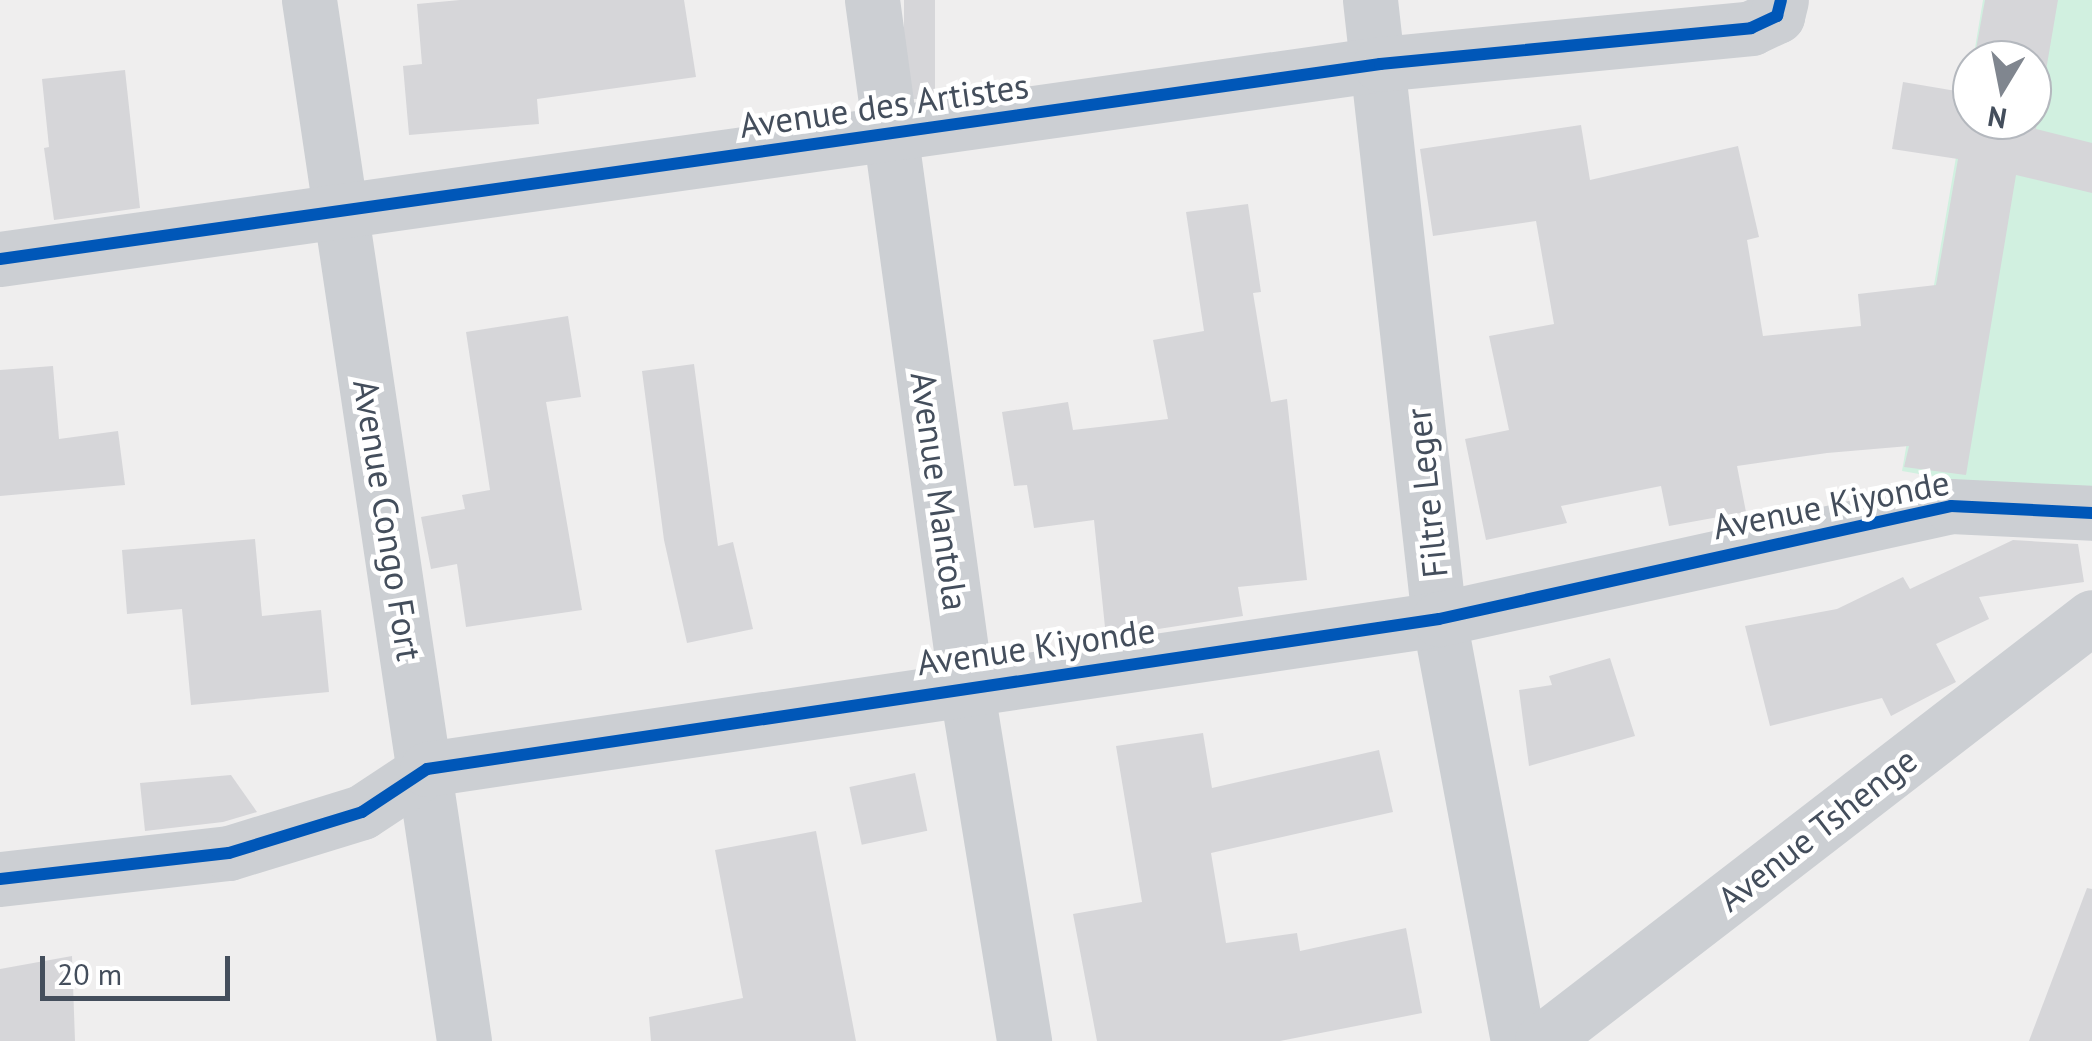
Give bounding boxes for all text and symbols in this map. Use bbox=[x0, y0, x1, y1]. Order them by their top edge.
north arrow bbox=[1952, 40, 2052, 140]
street label: Avenue des Artistes bbox=[736, 64, 1032, 146]
text: N bbox=[1985, 98, 2009, 138]
street label: Avenue Mantola bbox=[902, 369, 978, 613]
street label: Avenue Congo Fort bbox=[345, 377, 431, 663]
street label: Filtre Leger bbox=[1396, 406, 1456, 580]
street label: Avenue Kiyonde bbox=[1709, 461, 1953, 547]
street label: Avenue Kiyonde bbox=[914, 609, 1158, 683]
street label: Avenue Tshenge bbox=[1709, 738, 1925, 920]
scale bar bbox=[45, 936, 235, 998]
text: 20 m bbox=[57, 954, 122, 993]

